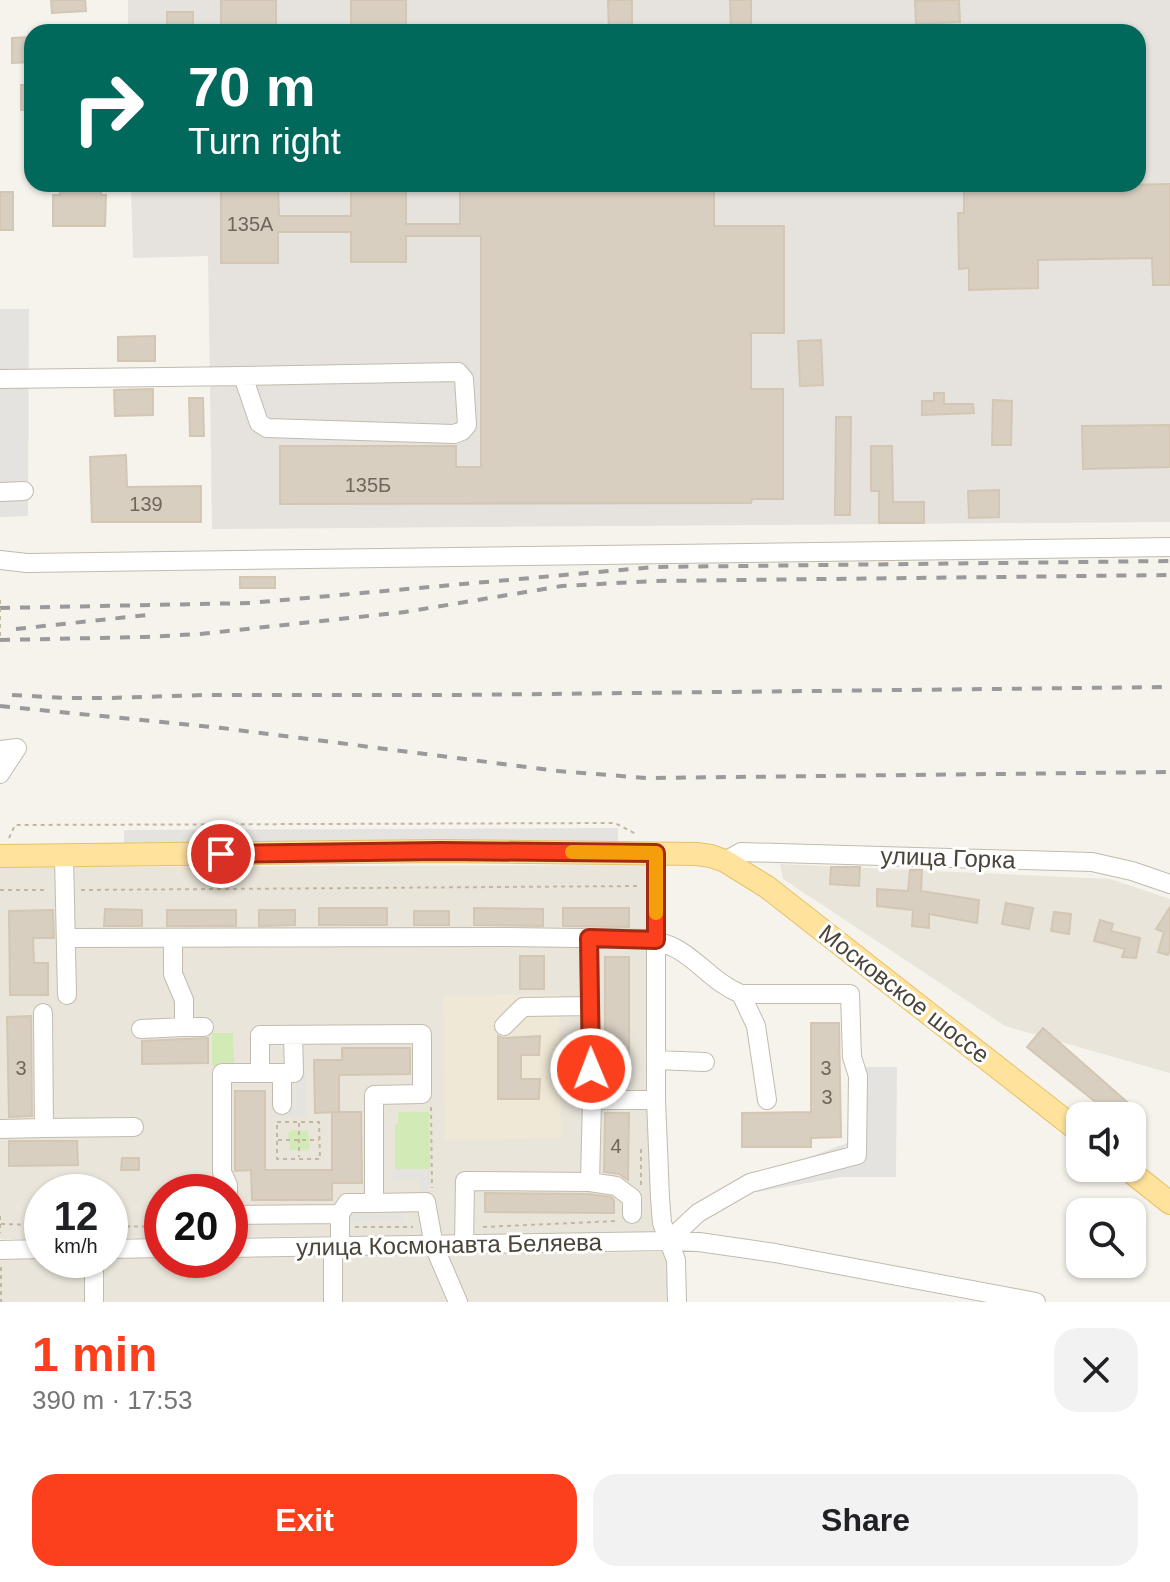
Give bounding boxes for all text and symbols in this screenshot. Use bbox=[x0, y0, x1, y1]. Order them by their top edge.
text: 70 m bbox=[188, 55, 316, 118]
icon: right bbox=[56, 56, 160, 160]
text: Turn right bbox=[188, 121, 341, 162]
house number: 135А bbox=[227, 213, 274, 235]
house number: 135Б bbox=[345, 474, 391, 496]
house number: 139 bbox=[129, 493, 163, 515]
pin bbox=[187, 820, 255, 888]
icon: arrive bbox=[199, 832, 243, 876]
street label: улица Горка bbox=[880, 842, 1017, 873]
street label: Московское шоссе bbox=[814, 919, 995, 1068]
position arrow bbox=[549, 1027, 633, 1111]
house number: 3 bbox=[15, 1057, 27, 1079]
house number: 3 bbox=[820, 1057, 832, 1079]
house number: 3 bbox=[821, 1086, 833, 1108]
map controls bbox=[1066, 1102, 1146, 1278]
button: sound bbox=[1066, 1102, 1146, 1182]
house number: 4 bbox=[610, 1135, 622, 1157]
speed limit sign: 20 bbox=[144, 1174, 248, 1278]
text: 12 bbox=[54, 1194, 98, 1238]
button: search bbox=[1066, 1198, 1146, 1278]
street label: улица Космонавта Беляева bbox=[296, 1228, 603, 1261]
text: km/h bbox=[54, 1235, 98, 1257]
text: 1 min bbox=[32, 1328, 157, 1381]
button: close bbox=[1054, 1328, 1138, 1412]
text: 390 m · 17:53 bbox=[32, 1385, 192, 1415]
button: Exit bbox=[32, 1474, 577, 1566]
button: Share bbox=[593, 1474, 1138, 1566]

